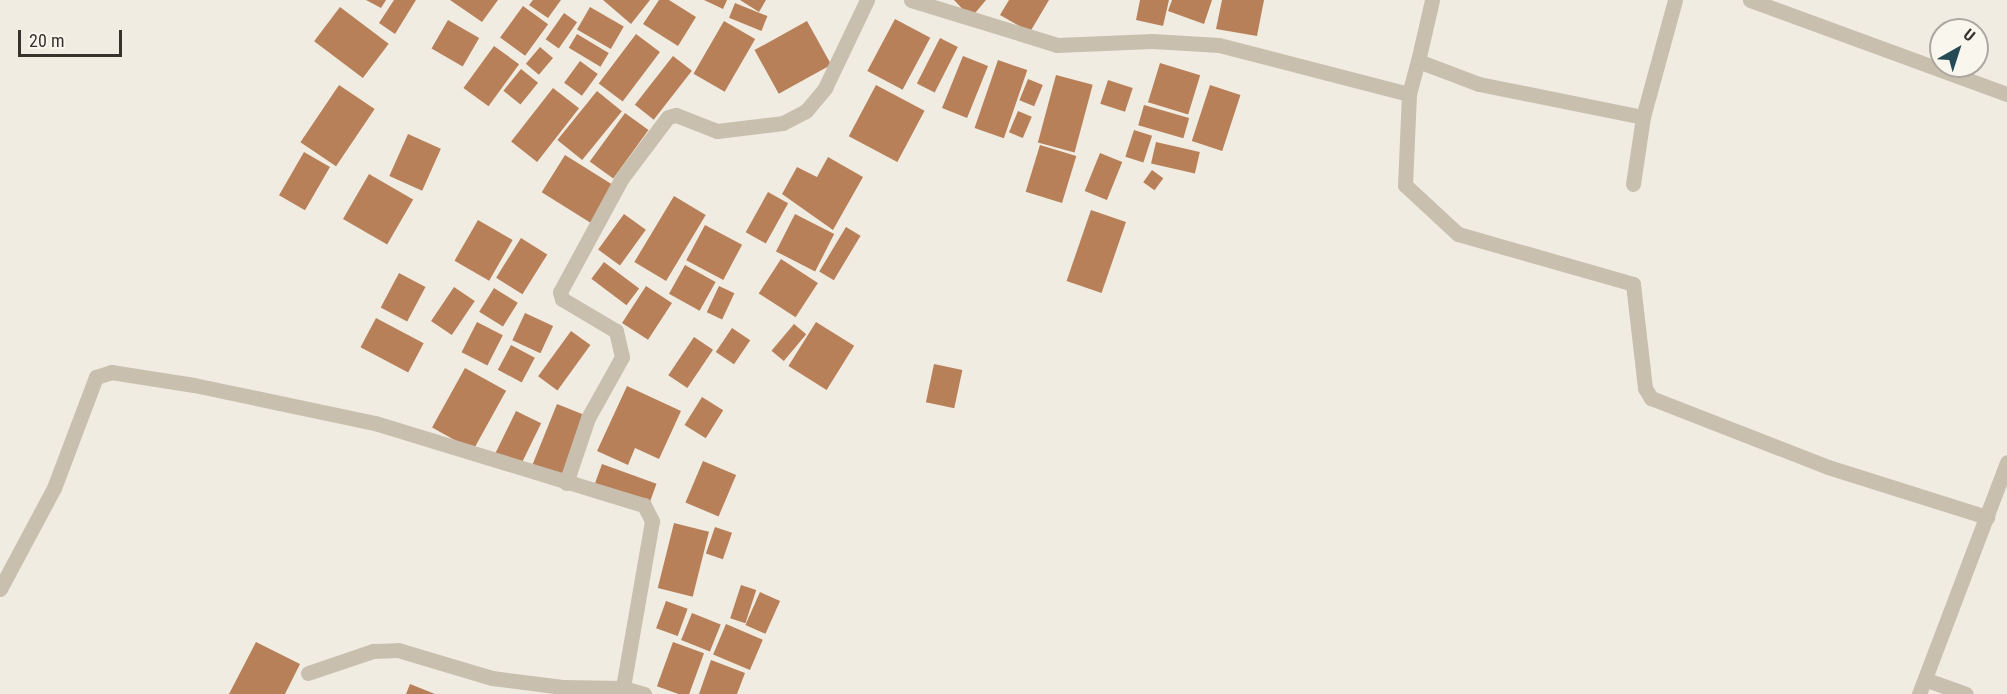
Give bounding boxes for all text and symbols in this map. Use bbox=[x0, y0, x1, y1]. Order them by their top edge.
scale bar bbox=[21, 18, 124, 56]
north arrow bbox=[1929, 18, 1989, 78]
text: U bbox=[1960, 25, 1979, 45]
text: 20 m bbox=[29, 30, 64, 51]

